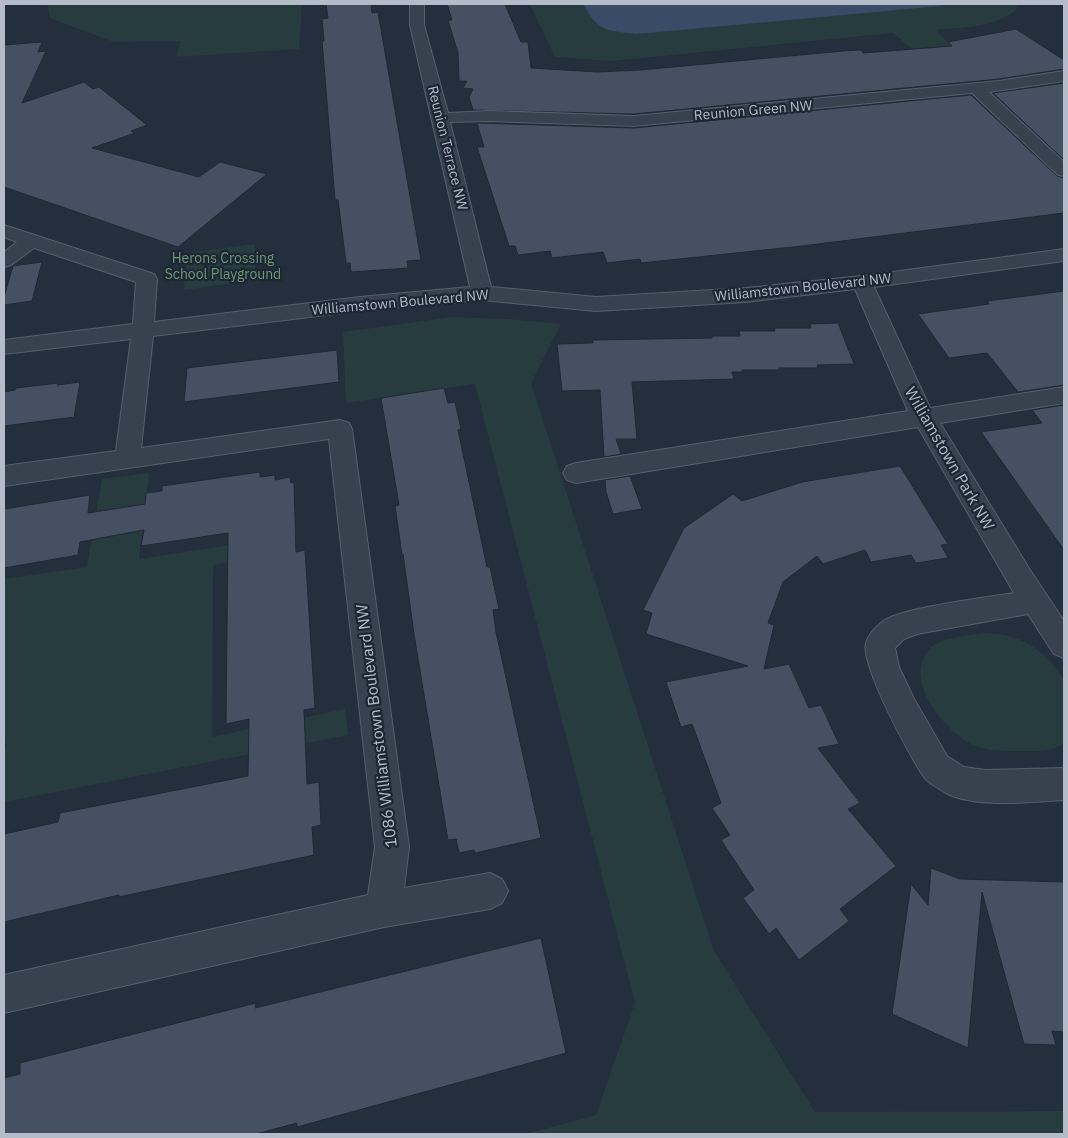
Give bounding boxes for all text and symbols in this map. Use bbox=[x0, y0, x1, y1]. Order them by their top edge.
street label: Reunion Terrace NW bbox=[424, 84, 472, 213]
street label: Reunion Green NW bbox=[693, 96, 813, 124]
park label: Herons Crossing School Playground bbox=[165, 249, 281, 283]
street label: Williamstown Boulevard NW bbox=[714, 269, 893, 305]
street label: Williamstown Boulevard NW bbox=[311, 285, 490, 319]
street label: Williamstown Park NW bbox=[901, 383, 999, 533]
street label: 1086 Williamstown Boulevard NW bbox=[351, 603, 401, 849]

